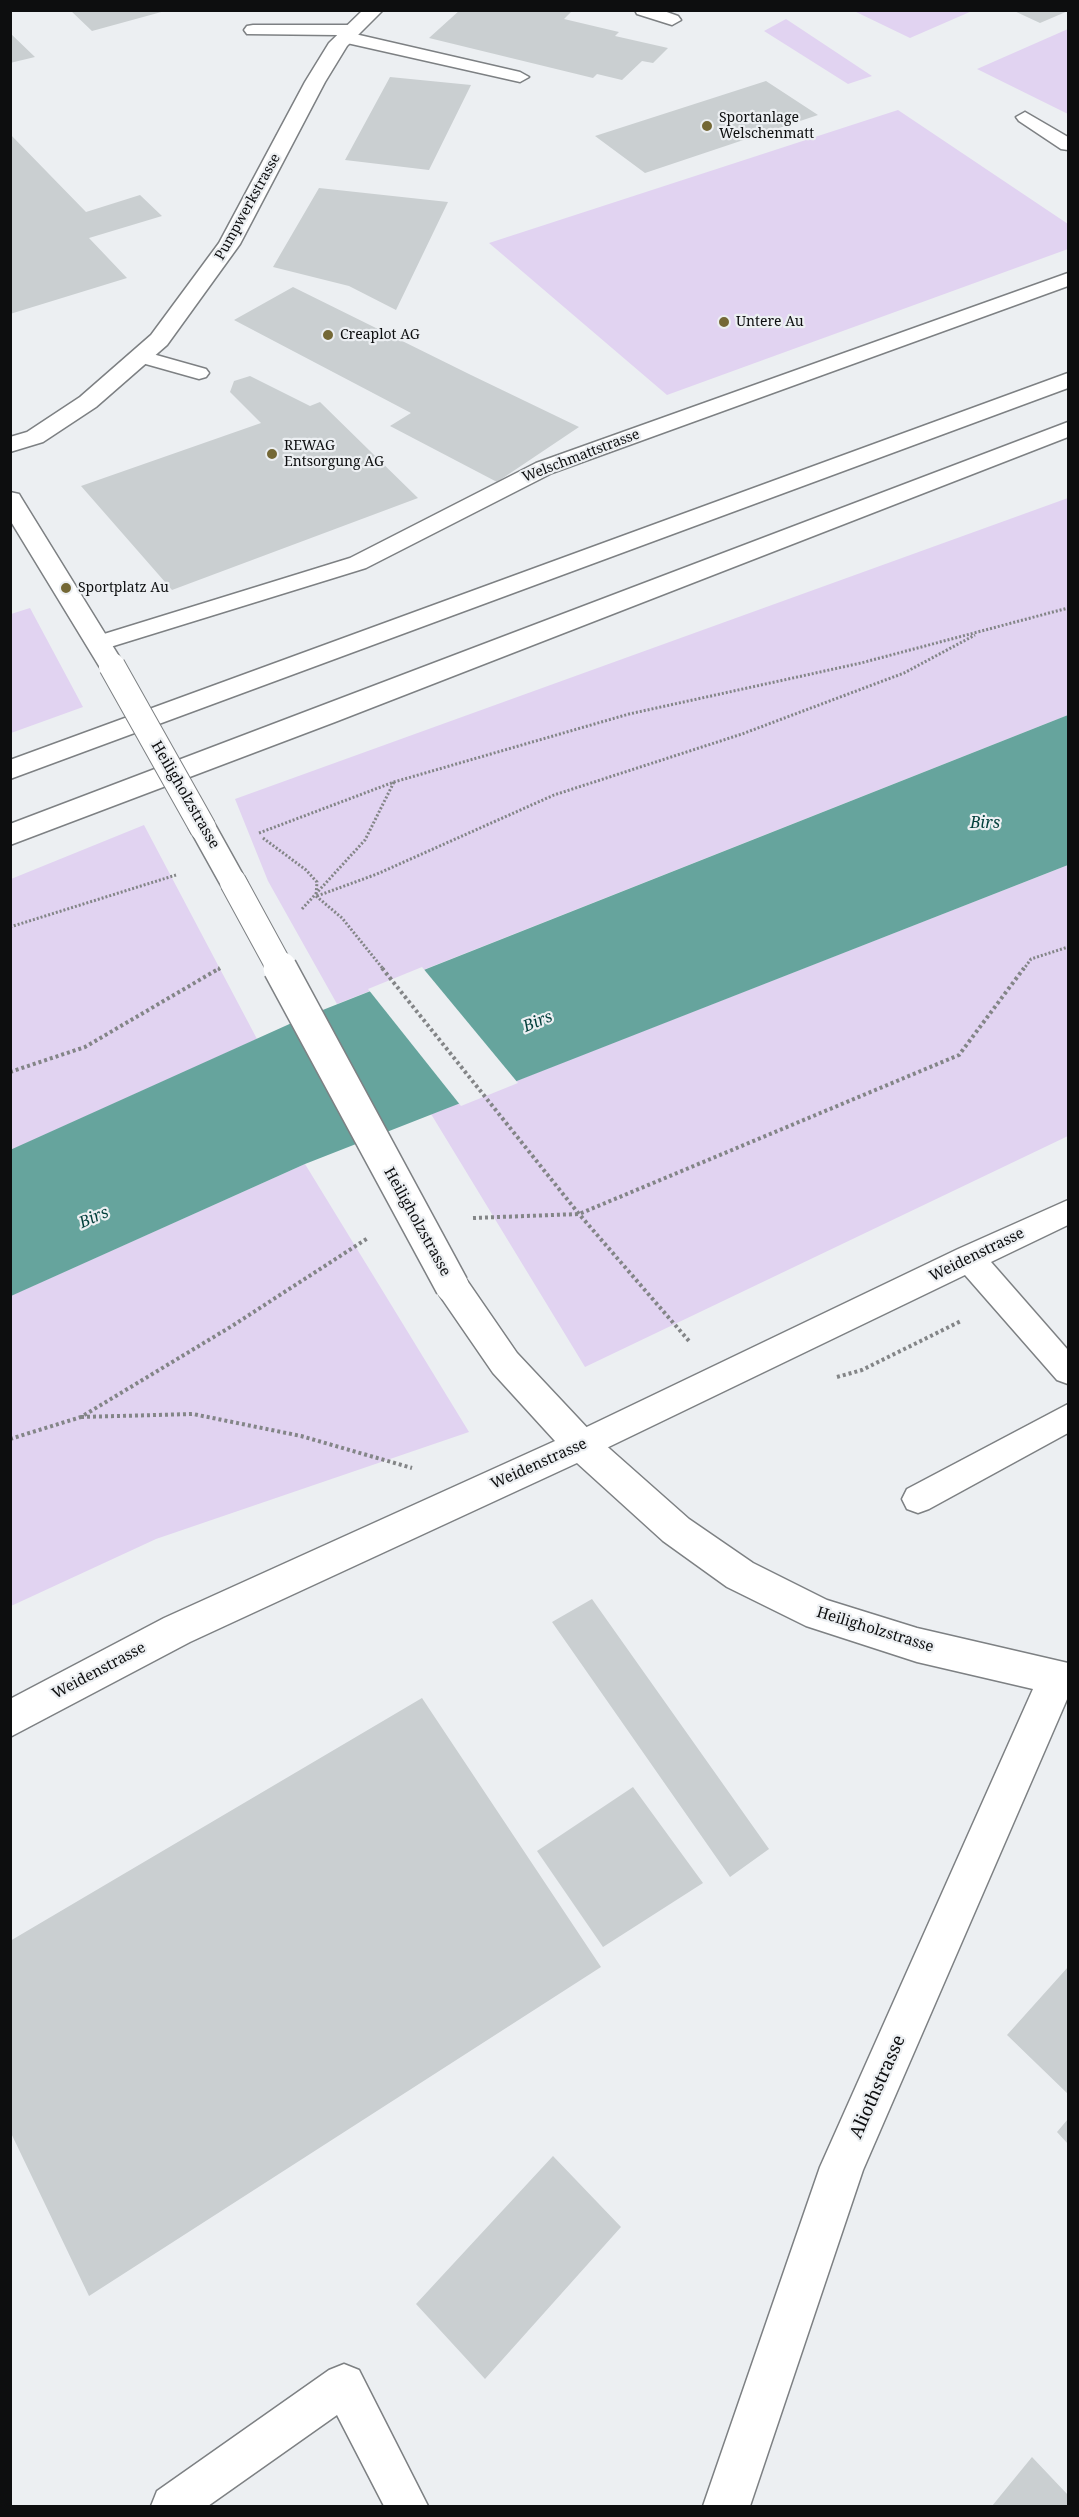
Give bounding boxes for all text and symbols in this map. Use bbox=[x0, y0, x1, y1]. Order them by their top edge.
place label: Sportanlage Welschenmatt bbox=[719, 110, 814, 142]
marker: Sportanlage Welschenmatt bbox=[700, 119, 714, 133]
street label: Pumpwerkstrasse bbox=[212, 151, 284, 263]
place label: Untere Au bbox=[736, 314, 804, 330]
marker: Untere Au bbox=[717, 315, 731, 329]
place label: Creaplot AG bbox=[340, 327, 420, 343]
marker: Creaplot AG bbox=[321, 328, 335, 342]
street label: Welschmattstrasse bbox=[520, 426, 642, 486]
place label: REWAG Entsorgung AG bbox=[284, 438, 384, 470]
marker: REWAG Entsorgung AG bbox=[265, 447, 279, 461]
place label: Sportplatz Au bbox=[78, 580, 169, 596]
marker: Sportplatz Au bbox=[59, 581, 73, 595]
street label: Heiligholzstrasse bbox=[147, 738, 223, 852]
water label: Birs bbox=[970, 813, 1000, 833]
water label: Birs bbox=[520, 1007, 556, 1037]
street label: Heiligholzstrasse bbox=[380, 1164, 454, 1280]
water label: Birs bbox=[76, 1203, 112, 1233]
street label: Weidenstrasse bbox=[927, 1224, 1027, 1286]
street label: Weidenstrasse bbox=[488, 1435, 590, 1493]
street label: Heiligholzstrasse bbox=[814, 1604, 936, 1656]
street label: Weidenstrasse bbox=[49, 1639, 149, 1703]
street label: Aliothstrasse bbox=[846, 2032, 910, 2142]

